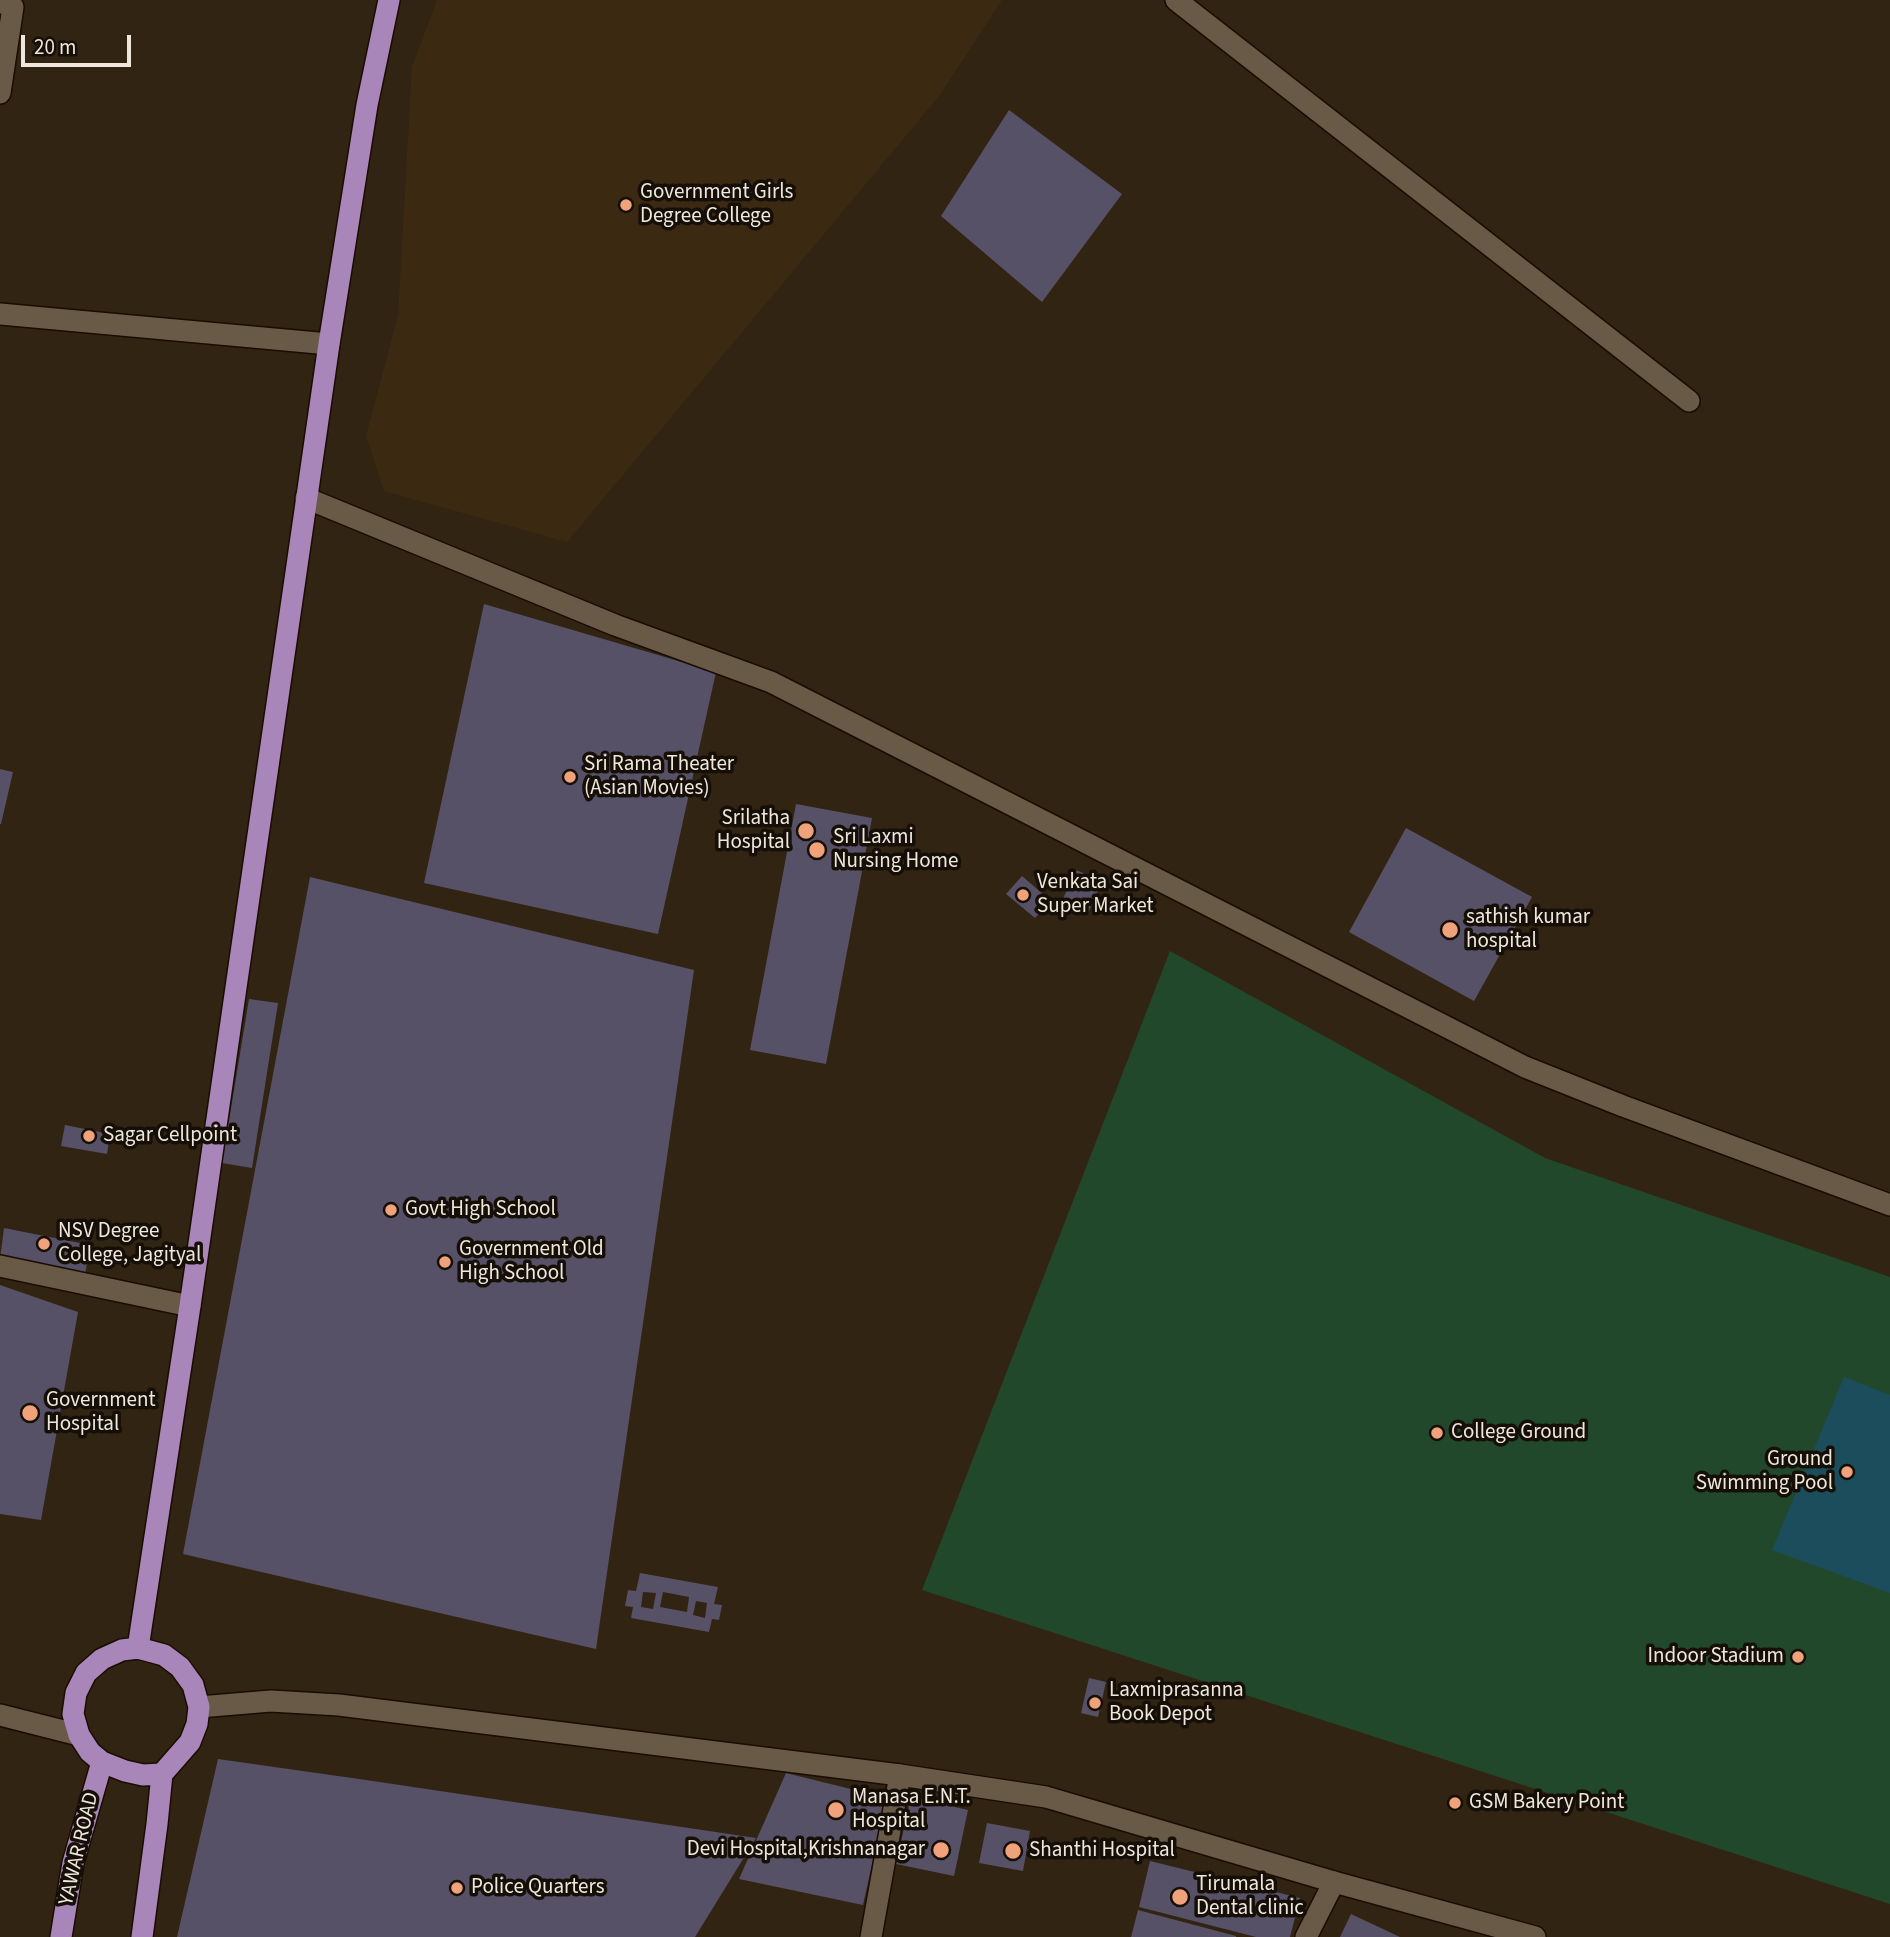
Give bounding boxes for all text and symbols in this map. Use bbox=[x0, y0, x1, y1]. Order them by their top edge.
scale bar bbox=[24, 21, 135, 65]
text: 20 m bbox=[34, 32, 76, 62]
place label: Government Girls Degree College bbox=[640, 180, 793, 230]
marker: Government Girls Degree College bbox=[618, 197, 634, 213]
place label: Sri Rama Theater (Asian Movies) bbox=[584, 752, 734, 802]
marker: Sri Rama Theater (Asian Movies) bbox=[562, 769, 578, 785]
place label: Srilatha Hospital bbox=[717, 806, 790, 856]
marker: Srilatha Hospital bbox=[796, 821, 816, 841]
place label: Sri Laxmi Nursing Home bbox=[833, 825, 958, 875]
marker: Sri Laxmi Nursing Home bbox=[807, 840, 827, 860]
place label: Venkata Sai Super Market bbox=[1037, 870, 1154, 920]
marker: Venkata Sai Super Market bbox=[1015, 887, 1031, 903]
place label: sathish kumar hospital bbox=[1466, 905, 1590, 955]
marker: sathish kumar hospital bbox=[1440, 920, 1460, 940]
place label: Sagar Cellpoint bbox=[103, 1123, 237, 1149]
marker: Sagar Cellpoint bbox=[81, 1128, 97, 1144]
place label: Govt High School bbox=[405, 1197, 556, 1223]
marker: Govt High School bbox=[383, 1202, 399, 1218]
place label: NSV Degree College, Jagityal bbox=[58, 1219, 201, 1269]
marker: NSV Degree College, Jagityal bbox=[36, 1236, 52, 1252]
place label: Government Old High School bbox=[459, 1237, 604, 1287]
marker: Government Old High School bbox=[437, 1254, 453, 1270]
place label: Government Hospital bbox=[46, 1388, 156, 1438]
marker: Government Hospital bbox=[20, 1403, 40, 1423]
place label: College Ground bbox=[1451, 1420, 1586, 1446]
marker: College Ground bbox=[1429, 1425, 1445, 1441]
place label: Ground Swimming Pool bbox=[1696, 1447, 1833, 1497]
marker: Ground Swimming Pool bbox=[1839, 1464, 1855, 1480]
place label: Indoor Stadium bbox=[1647, 1644, 1784, 1670]
marker: Indoor Stadium bbox=[1790, 1649, 1806, 1665]
place label: Laxmiprasanna Book Depot bbox=[1109, 1678, 1244, 1728]
marker: Laxmiprasanna Book Depot bbox=[1087, 1695, 1103, 1711]
place label: Manasa E.N.T. Hospital bbox=[852, 1785, 971, 1835]
street label: YAWAR ROAD bbox=[55, 1790, 105, 1908]
place label: GSM Bakery Point bbox=[1469, 1790, 1624, 1816]
marker: GSM Bakery Point bbox=[1447, 1795, 1463, 1811]
marker: Manasa E.N.T. Hospital bbox=[826, 1800, 846, 1820]
place label: Devi Hospital,Krishnanagar bbox=[687, 1837, 925, 1863]
place label: Shanthi Hospital bbox=[1029, 1838, 1175, 1864]
marker: Devi Hospital,Krishnanagar bbox=[931, 1840, 951, 1860]
marker: Shanthi Hospital bbox=[1003, 1841, 1023, 1861]
place label: Tirumala Dental clinic bbox=[1196, 1872, 1304, 1922]
place label: Police Quarters bbox=[471, 1875, 605, 1901]
marker: Police Quarters bbox=[449, 1880, 465, 1896]
marker: Tirumala Dental clinic bbox=[1170, 1887, 1190, 1907]

